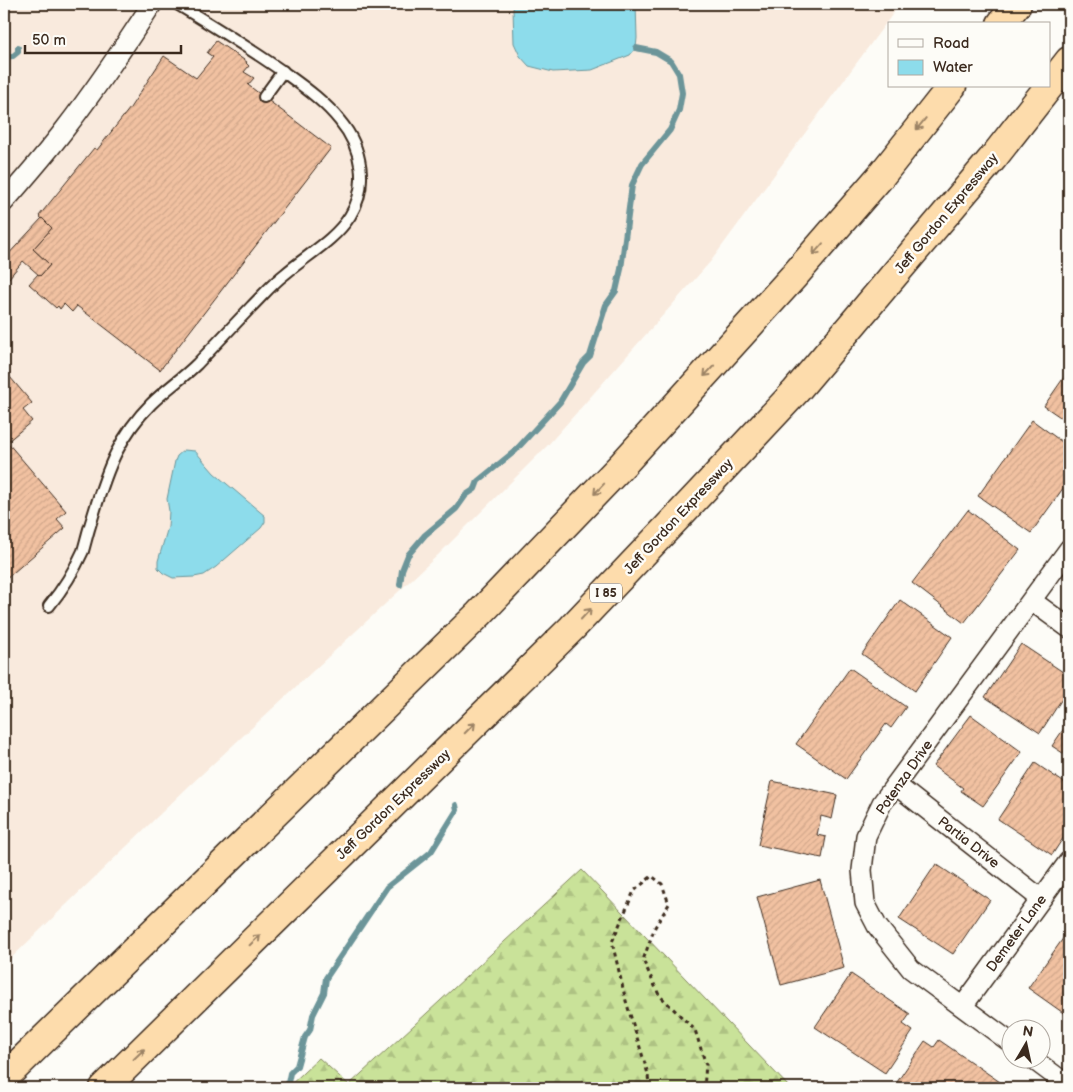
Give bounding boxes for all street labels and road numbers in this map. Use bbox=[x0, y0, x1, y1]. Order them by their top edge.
street label: Jeff Gordon Expressway bbox=[891, 149, 1002, 277]
street label: Jeff Gordon Expressway bbox=[620, 455, 737, 578]
road number: I 85 bbox=[590, 584, 622, 602]
street label: Potenza Drive bbox=[872, 737, 936, 818]
street label: Jeff Gordon Expressway bbox=[333, 745, 454, 863]
street label: Partia Drive bbox=[934, 813, 1003, 872]
street label: Demeter Lane bbox=[983, 892, 1050, 975]

